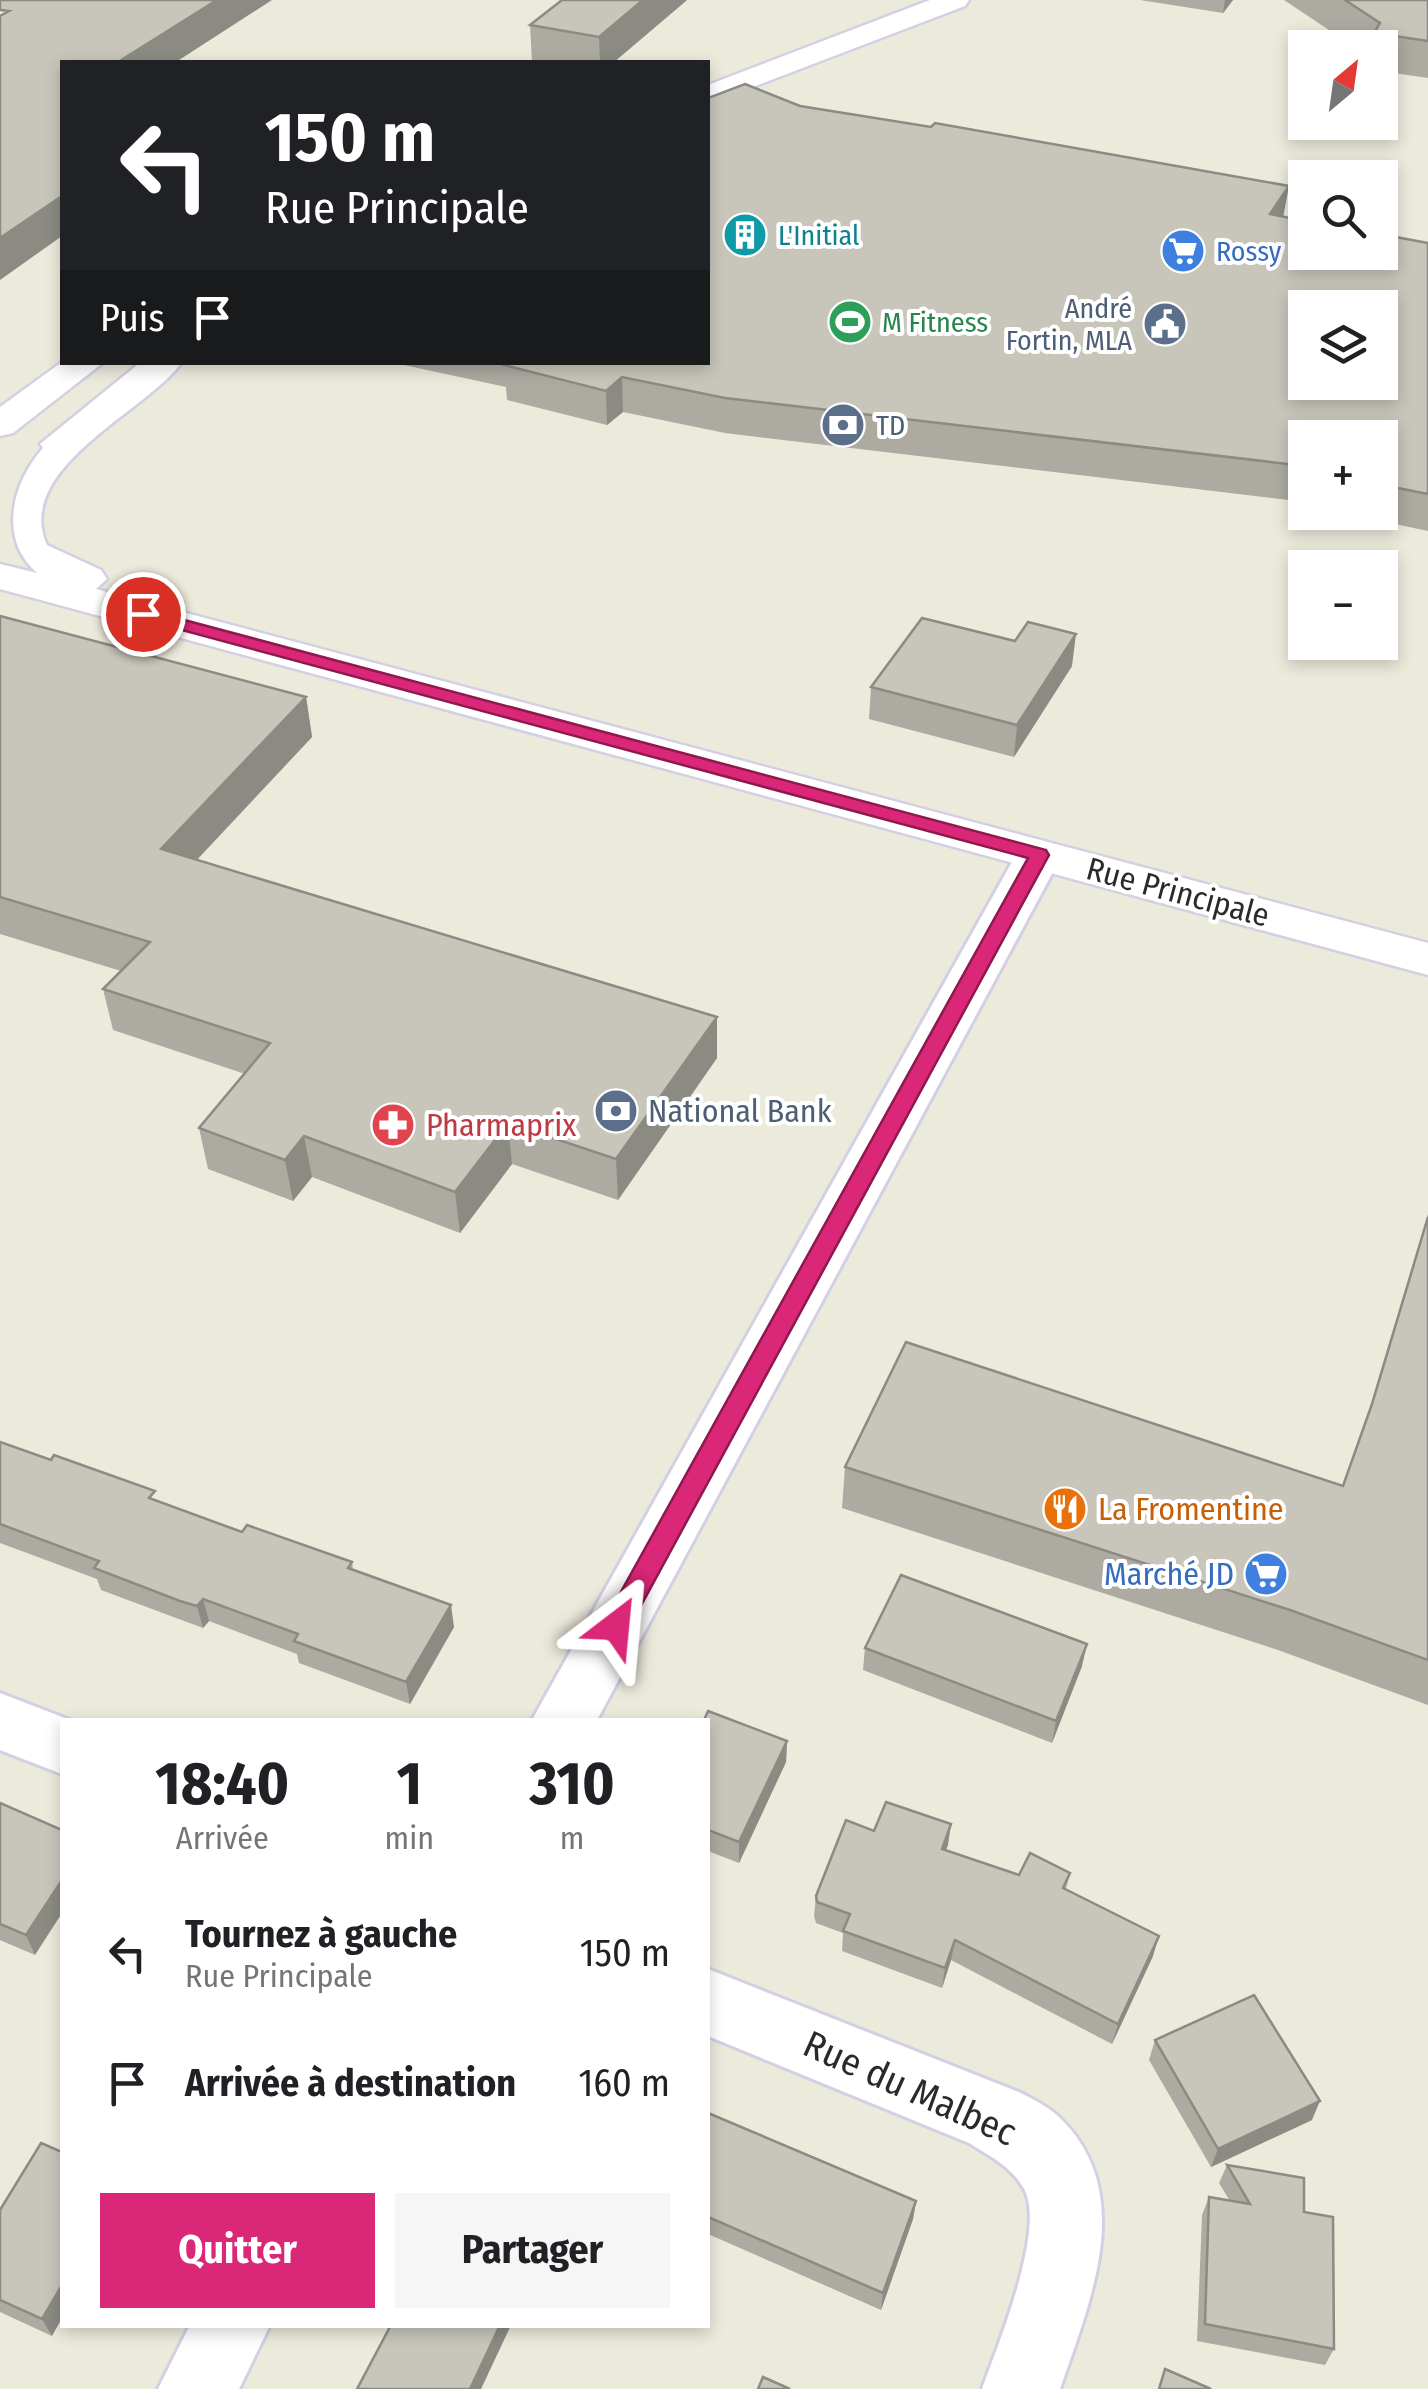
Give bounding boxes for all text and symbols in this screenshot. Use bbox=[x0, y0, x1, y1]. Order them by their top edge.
north arrow bbox=[1288, 30, 1398, 140]
map controls bbox=[1288, 30, 1398, 660]
text: 150 m bbox=[265, 96, 435, 180]
icon: left bbox=[100, 100, 230, 230]
button: search bbox=[1288, 160, 1398, 270]
text: Rue Principale bbox=[265, 181, 529, 235]
building icon: L'Initial bbox=[722, 212, 768, 258]
place label: L'Initial bbox=[778, 219, 859, 252]
supermarket icon: Rossy bbox=[1160, 228, 1206, 274]
place label: Rossy bbox=[1216, 235, 1282, 268]
icon: arrive bbox=[185, 290, 240, 345]
button: layers bbox=[1288, 290, 1398, 400]
place label: André Fortin, MLA bbox=[1006, 292, 1132, 357]
text: Puis bbox=[100, 295, 165, 341]
sports icon: M Fitness bbox=[827, 299, 873, 345]
public building icon: André Fortin, MLA bbox=[1142, 301, 1188, 347]
place label: M Fitness bbox=[882, 306, 988, 339]
bank icon: TD bbox=[820, 402, 866, 448]
place label: TD bbox=[876, 409, 905, 442]
button: + bbox=[1288, 420, 1398, 530]
button: − bbox=[1288, 550, 1398, 660]
pin bbox=[101, 572, 186, 657]
icon: arrive bbox=[116, 587, 171, 642]
street label: Rue Principale bbox=[1082, 849, 1274, 935]
bank icon: National Bank bbox=[593, 1088, 639, 1134]
place label: National Bank bbox=[648, 1092, 832, 1130]
pharmacy icon: Pharmaprix bbox=[370, 1102, 416, 1148]
place label: Pharmaprix bbox=[426, 1106, 576, 1144]
restaurant icon: La Fromentine bbox=[1042, 1486, 1088, 1532]
place label: La Fromentine bbox=[1098, 1490, 1284, 1528]
supermarket icon: Marché JD bbox=[1243, 1551, 1289, 1597]
place label: Marché JD bbox=[1104, 1555, 1234, 1593]
position arrow bbox=[564, 1574, 668, 1678]
text: 18:40 bbox=[155, 1748, 289, 1820]
text: 1 bbox=[397, 1748, 422, 1820]
text: 310 bbox=[529, 1748, 615, 1820]
text: Arrivée bbox=[176, 1819, 269, 1857]
text: min bbox=[385, 1819, 434, 1857]
text: m bbox=[560, 1819, 584, 1857]
text: Tournez à gauche bbox=[185, 1911, 457, 1957]
icon: left bbox=[100, 1926, 155, 1981]
text: 150 m bbox=[580, 1930, 670, 1976]
text: Rue Principale bbox=[185, 1957, 373, 1995]
street label: Rue du Malbec bbox=[796, 2021, 1024, 2155]
icon: arrive bbox=[100, 2056, 155, 2111]
text: Arrivée à destination bbox=[185, 2060, 516, 2106]
text: 160 m bbox=[578, 2060, 670, 2106]
button: Quitter bbox=[100, 2193, 375, 2308]
button: Partager bbox=[395, 2193, 670, 2308]

